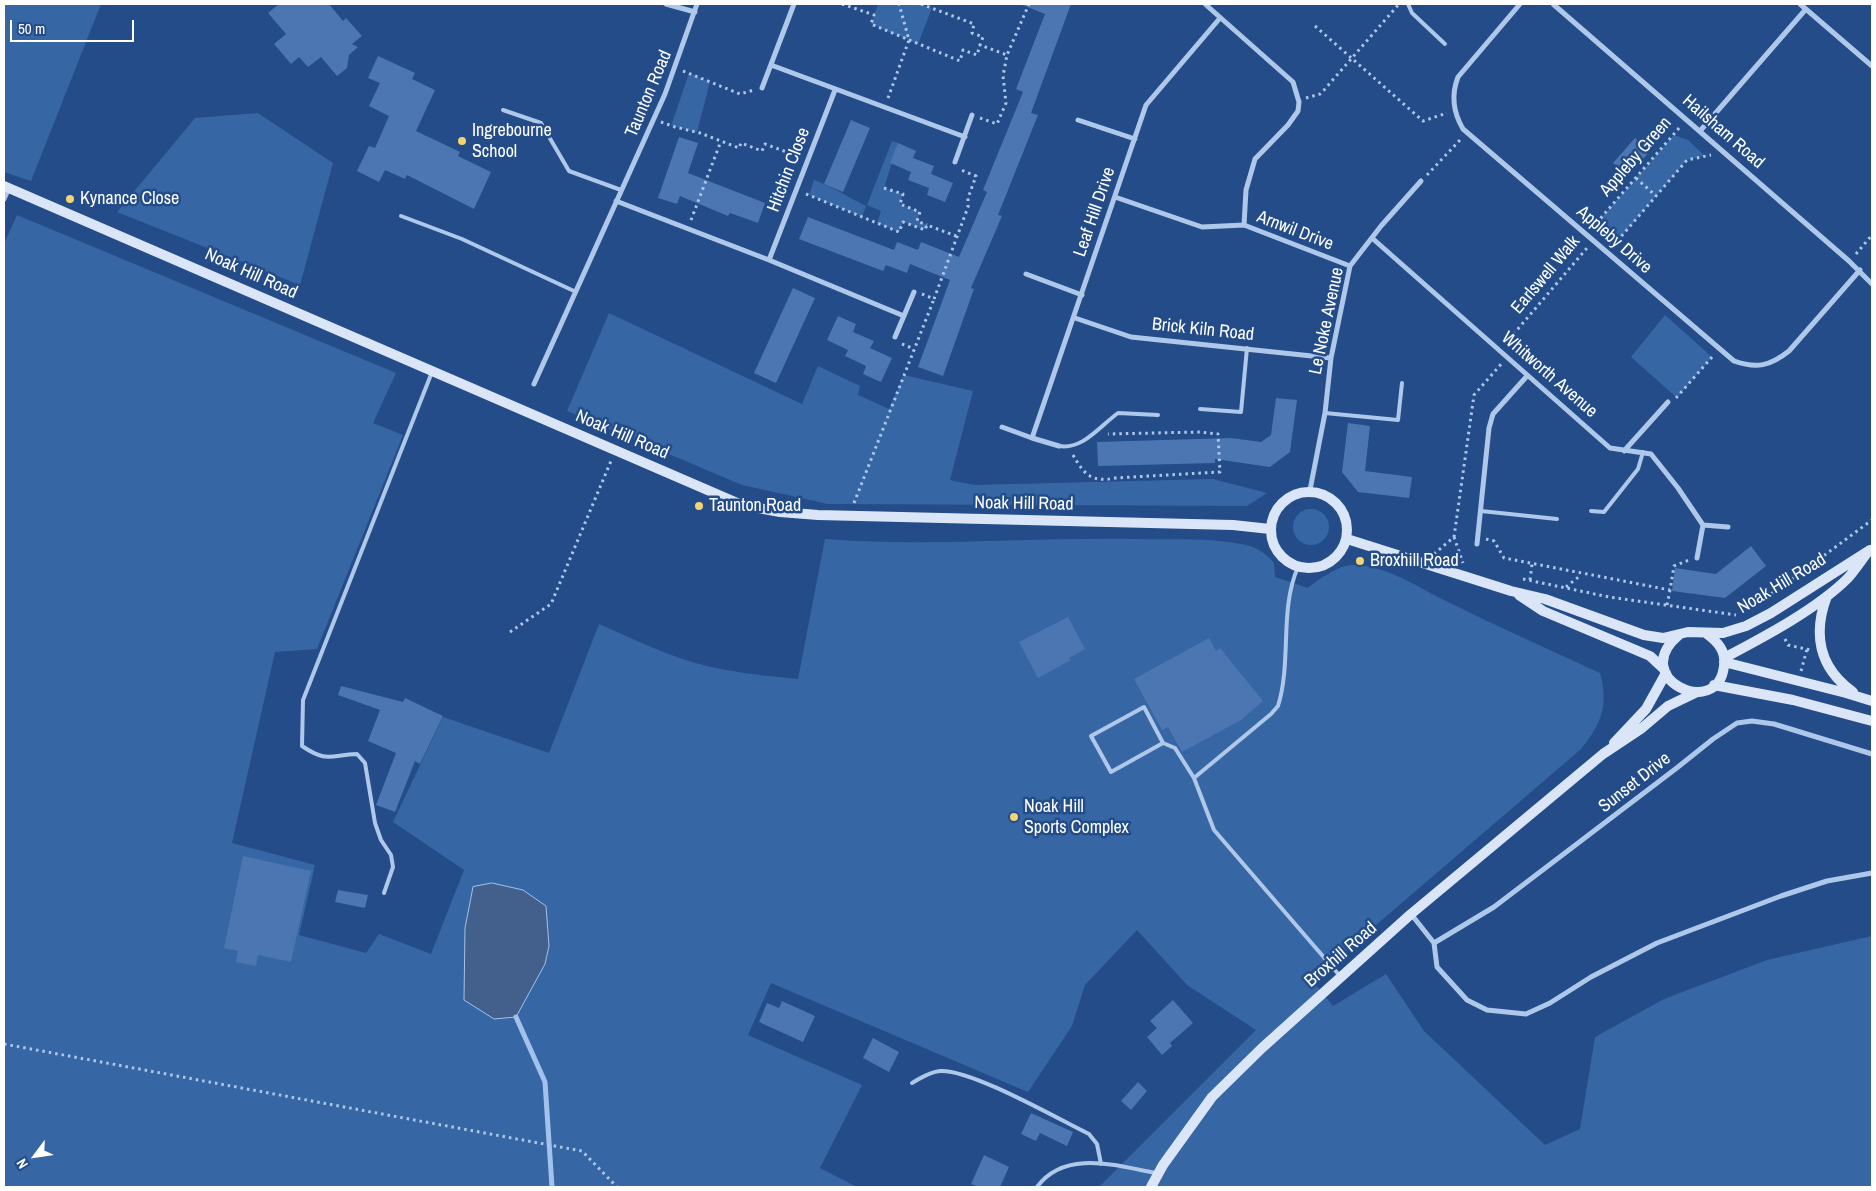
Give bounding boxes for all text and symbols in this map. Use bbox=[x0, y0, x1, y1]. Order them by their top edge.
scale bar bbox=[12, 10, 136, 42]
text: 50 m bbox=[18, 18, 45, 39]
street label: Taunton Road bbox=[621, 47, 677, 141]
street label: Hailsham Road bbox=[1678, 90, 1768, 174]
street label: Appleby Green bbox=[1596, 113, 1676, 201]
place label: Ingrebourne School bbox=[472, 120, 552, 162]
street label: Hitchin Close bbox=[763, 125, 815, 215]
marker: Ingrebourne School bbox=[456, 135, 468, 147]
street label: Leaf Hill Drive bbox=[1070, 164, 1120, 260]
place label: Kynance Close bbox=[80, 188, 179, 210]
marker: Kynance Close bbox=[64, 193, 76, 205]
street label: Appleby Drive bbox=[1572, 201, 1656, 279]
street label: Arnwil Drive bbox=[1254, 207, 1336, 255]
street label: Earlswell Walk bbox=[1507, 232, 1585, 318]
street label: Noak Hill Road bbox=[201, 244, 301, 304]
street label: Le Noke Avenue bbox=[1305, 266, 1349, 376]
street label: Brick Kiln Road bbox=[1151, 314, 1255, 346]
street label: Whitworth Avenue bbox=[1497, 327, 1601, 423]
street label: Noak Hill Road bbox=[572, 406, 672, 464]
street label: Noak Hill Road bbox=[974, 492, 1074, 516]
place label: Taunton Road bbox=[709, 495, 801, 517]
marker: Taunton Road bbox=[693, 500, 705, 512]
street label: Noak Hill Road bbox=[1734, 549, 1830, 619]
place label: Broxhill Road bbox=[1370, 550, 1459, 572]
marker: Broxhill Road bbox=[1354, 555, 1366, 567]
street label: Sunset Drive bbox=[1595, 748, 1675, 818]
place label: Noak Hill Sports Complex bbox=[1024, 796, 1129, 839]
marker: Noak Hill Sports Complex bbox=[1008, 811, 1020, 823]
street label: Broxhill Road bbox=[1300, 918, 1382, 992]
north arrow bbox=[10, 1131, 60, 1181]
text: N bbox=[12, 1156, 32, 1172]

